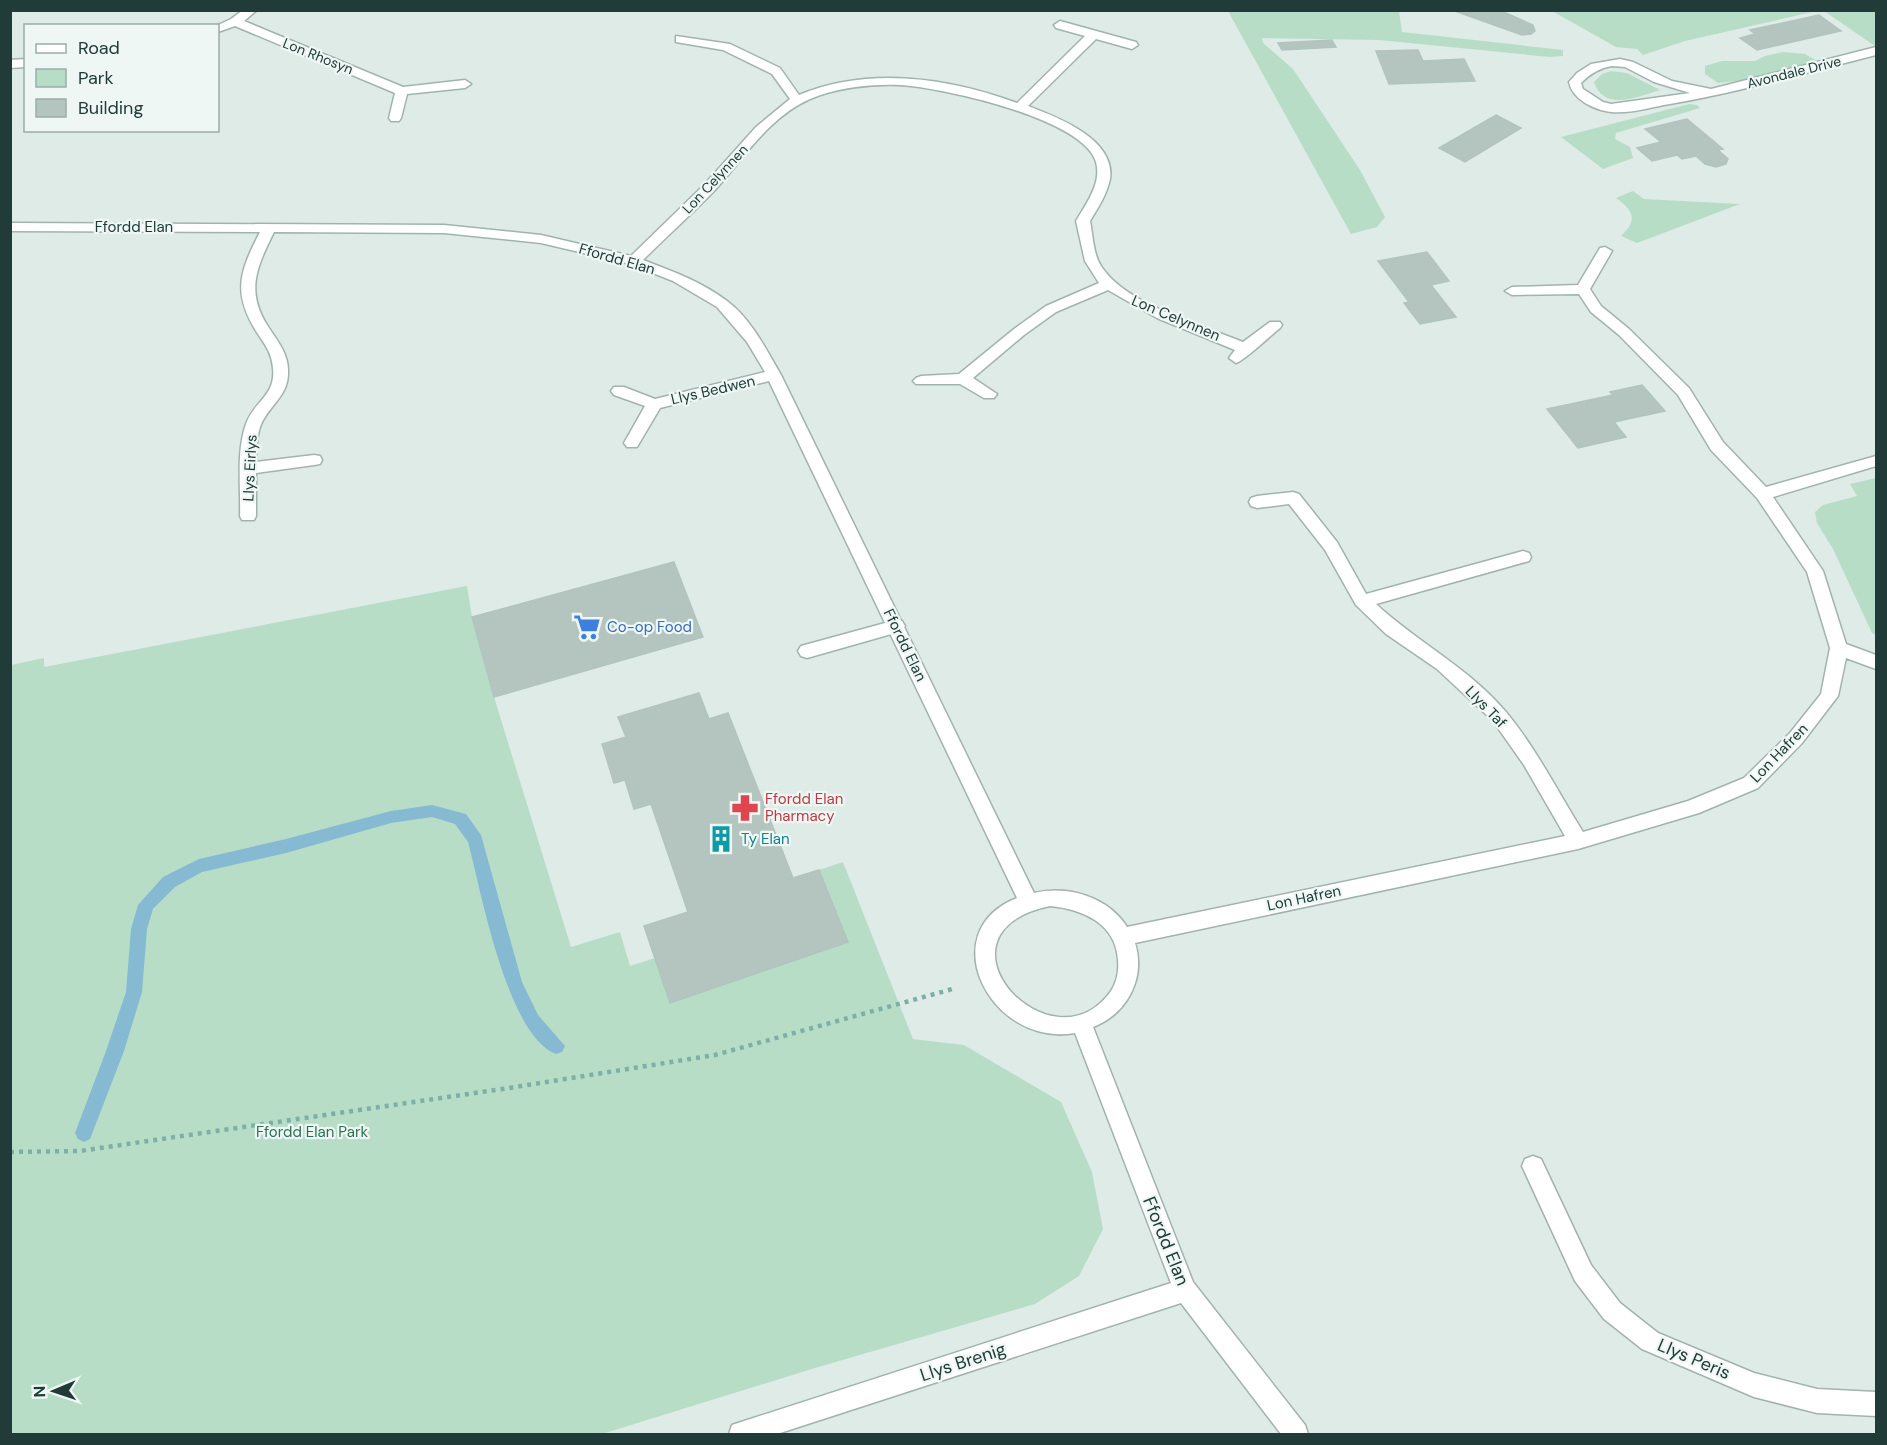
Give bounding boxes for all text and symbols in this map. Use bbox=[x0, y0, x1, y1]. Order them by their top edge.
legend bbox=[24, 24, 219, 132]
street label: Lon Rhosyn bbox=[280, 34, 356, 78]
text: Road bbox=[78, 36, 120, 60]
street label: Avondale Drive bbox=[1745, 52, 1843, 92]
text: Park bbox=[78, 66, 114, 90]
text: Building bbox=[78, 96, 143, 120]
street label: Lon Celynnen bbox=[678, 141, 752, 217]
street label: Ffordd Elan bbox=[95, 217, 173, 237]
street label: Ffordd Elan bbox=[577, 239, 657, 279]
street label: Lon Celynnen bbox=[1129, 290, 1223, 346]
street label: Llys Bedwen bbox=[669, 371, 757, 409]
street label: Llys Eirlys bbox=[238, 434, 262, 502]
street label: Ffordd Elan bbox=[879, 605, 931, 685]
supermarket icon: Co-op Food bbox=[572, 612, 602, 642]
place label: Co-op Food bbox=[607, 617, 692, 637]
street label: Llys Taf bbox=[1461, 682, 1511, 732]
street label: Lon Hafren bbox=[1746, 719, 1812, 787]
place label: Ffordd Elan Pharmacy bbox=[765, 789, 843, 826]
pharmacy icon: Ffordd Elan Pharmacy bbox=[730, 793, 760, 823]
building icon: Ty Elan bbox=[706, 824, 736, 854]
place label: Ty Elan bbox=[741, 829, 790, 849]
street label: Lon Hafren bbox=[1265, 880, 1343, 916]
park label: Ffordd Elan Park bbox=[256, 1122, 368, 1142]
street label: Ffordd Elan bbox=[1137, 1193, 1195, 1289]
street label: Llys Peris bbox=[1654, 1333, 1734, 1385]
street label: Llys Brenig bbox=[917, 1337, 1009, 1387]
north arrow bbox=[24, 1361, 84, 1421]
text: N bbox=[29, 1385, 50, 1398]

